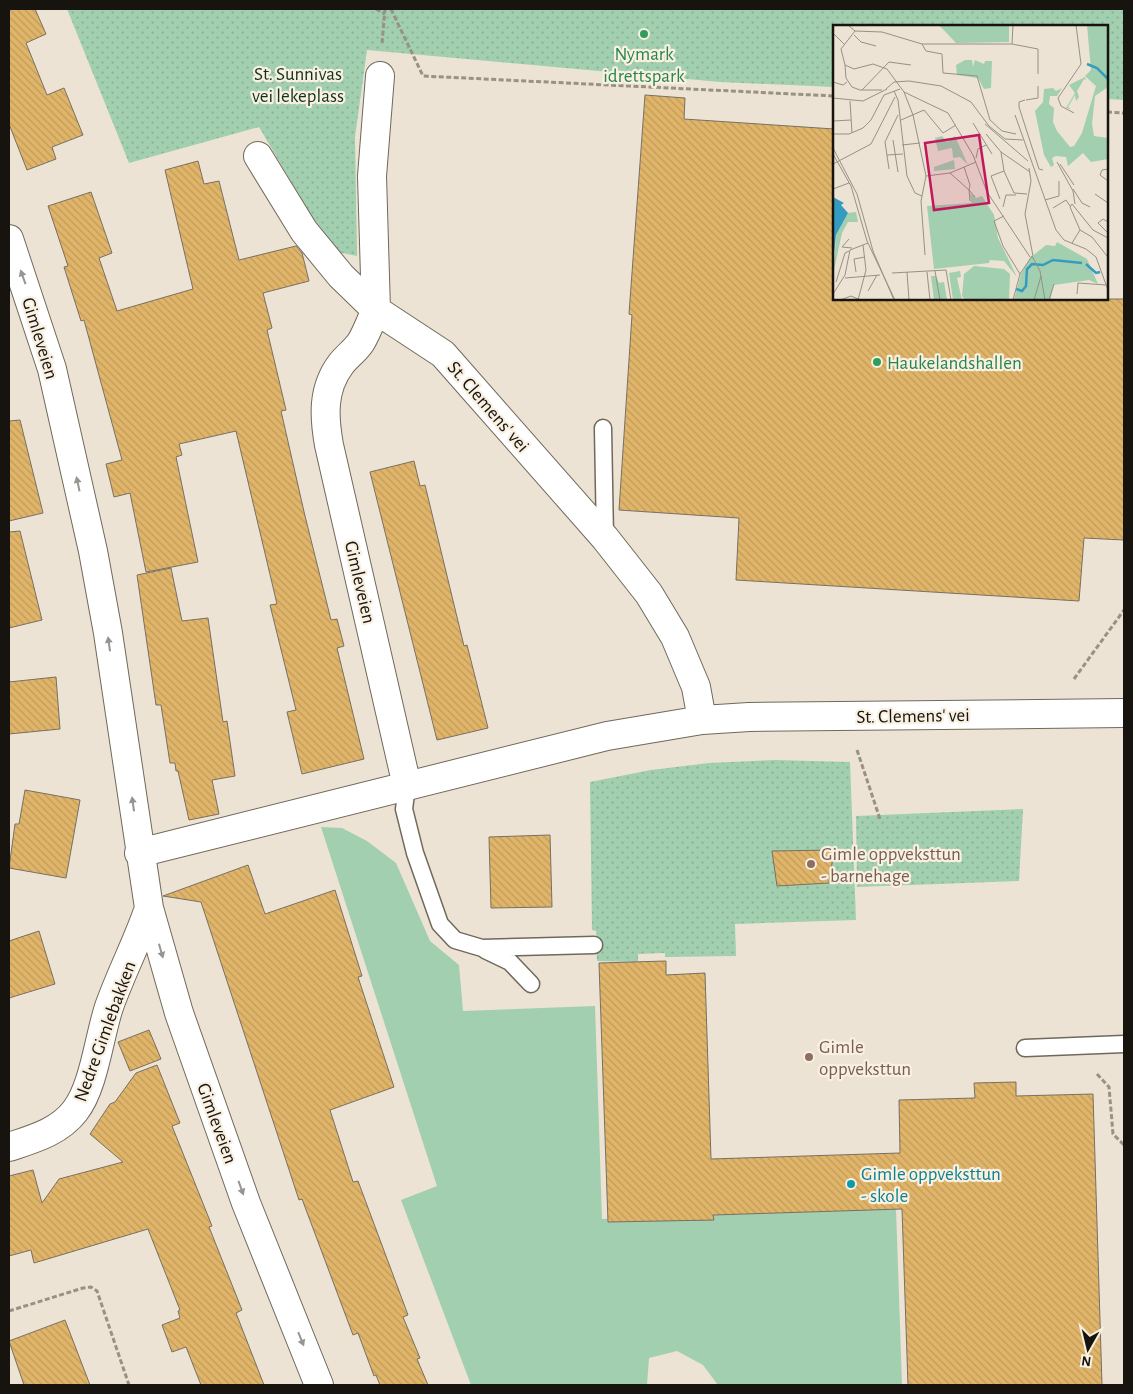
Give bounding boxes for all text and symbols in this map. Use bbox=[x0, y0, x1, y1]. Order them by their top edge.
inset map bbox=[833, 25, 1108, 300]
marker: Nymark idrettspark bbox=[638, 28, 650, 40]
place label: Nymark idrettspark bbox=[603, 45, 685, 86]
park label: St. Sunnivas vei lekeplass bbox=[252, 65, 344, 106]
one-way arrow bbox=[18, 269, 26, 284]
street label: Gimleveien bbox=[18, 295, 61, 382]
place label: Haukelandshallen bbox=[887, 354, 1022, 373]
marker: Haukelandshallen bbox=[871, 356, 883, 368]
street label: St. Clemens' vei bbox=[443, 358, 532, 456]
one-way arrow bbox=[74, 477, 82, 492]
street label: Gimleveien bbox=[341, 539, 378, 626]
one-way arrow bbox=[105, 635, 113, 651]
street label: St. Clemens' vei bbox=[856, 706, 970, 727]
one-way arrow bbox=[128, 796, 136, 812]
place label: Gimle oppveksttun - barnehage bbox=[821, 845, 961, 886]
marker: Gimle oppveksttun - barnehage bbox=[805, 858, 817, 870]
one-way arrow bbox=[158, 944, 166, 959]
street label: Nedre Gimlebakken bbox=[71, 959, 140, 1104]
place label: Gimle oppveksttun bbox=[819, 1038, 911, 1079]
marker: Gimle oppveksttun bbox=[803, 1051, 815, 1063]
street label: Gimleveien bbox=[193, 1081, 240, 1166]
place label: Gimle oppveksttun - skole bbox=[861, 1165, 1001, 1206]
marker: Gimle oppveksttun - skole bbox=[845, 1178, 857, 1190]
one-way arrow bbox=[237, 1181, 245, 1196]
north arrow bbox=[1063, 1324, 1113, 1374]
one-way arrow bbox=[297, 1332, 305, 1347]
text: N bbox=[1081, 1353, 1092, 1368]

